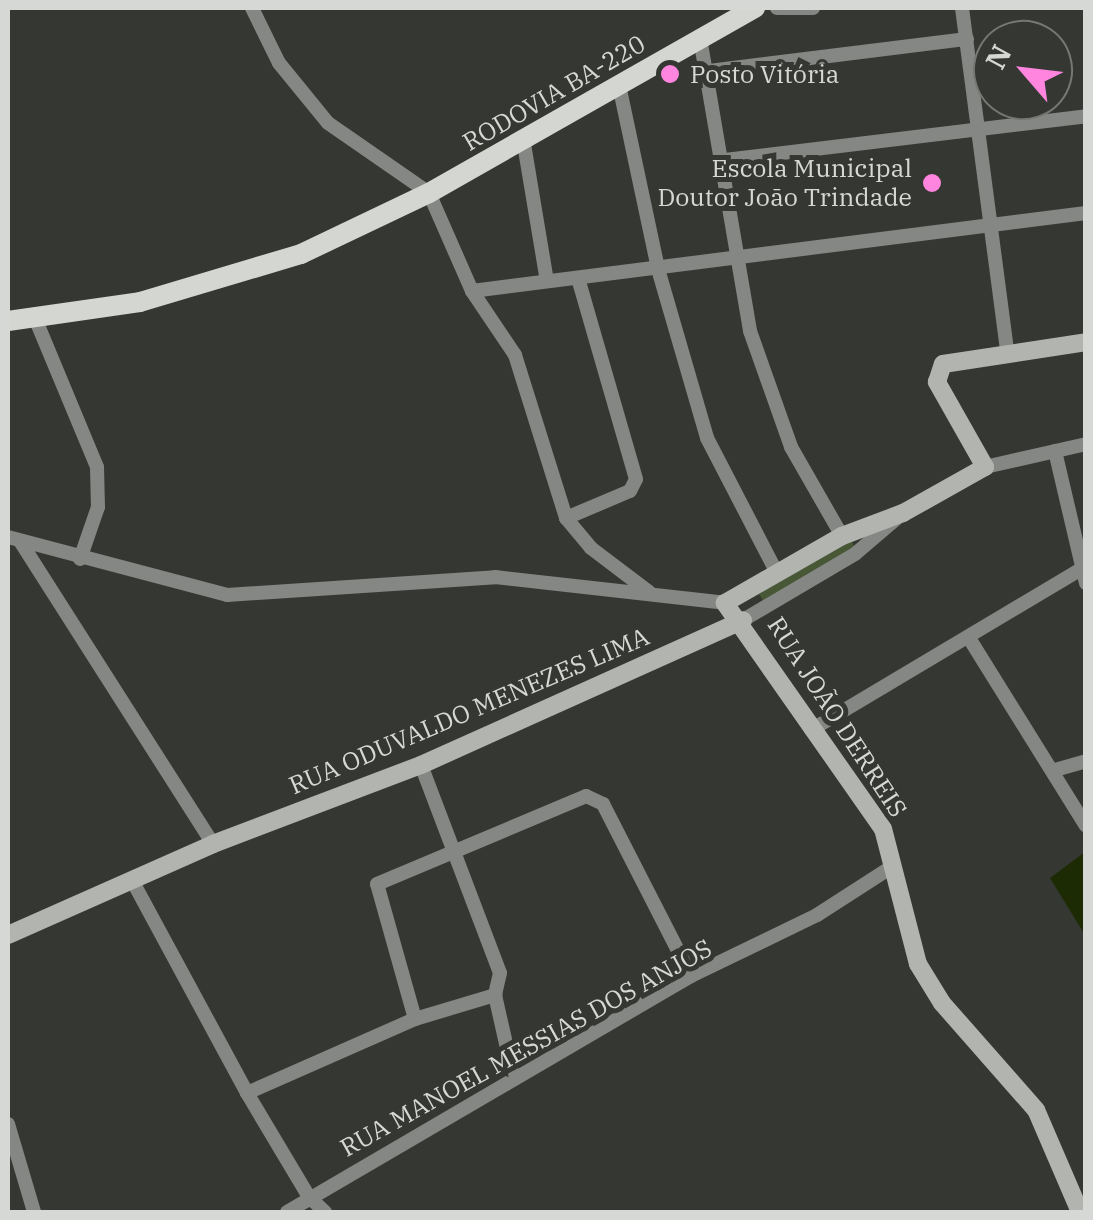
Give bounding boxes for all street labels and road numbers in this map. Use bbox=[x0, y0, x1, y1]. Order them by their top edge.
street label: RODOVIA BA-220 bbox=[458, 29, 650, 157]
street label: RUA JOÃO DERREIS bbox=[761, 611, 913, 823]
street label: RUA ODUVALDO MENEZES LIMA bbox=[284, 621, 654, 801]
street label: RUA MANOEL MESSIAS DOS ANJOS bbox=[335, 933, 717, 1163]

